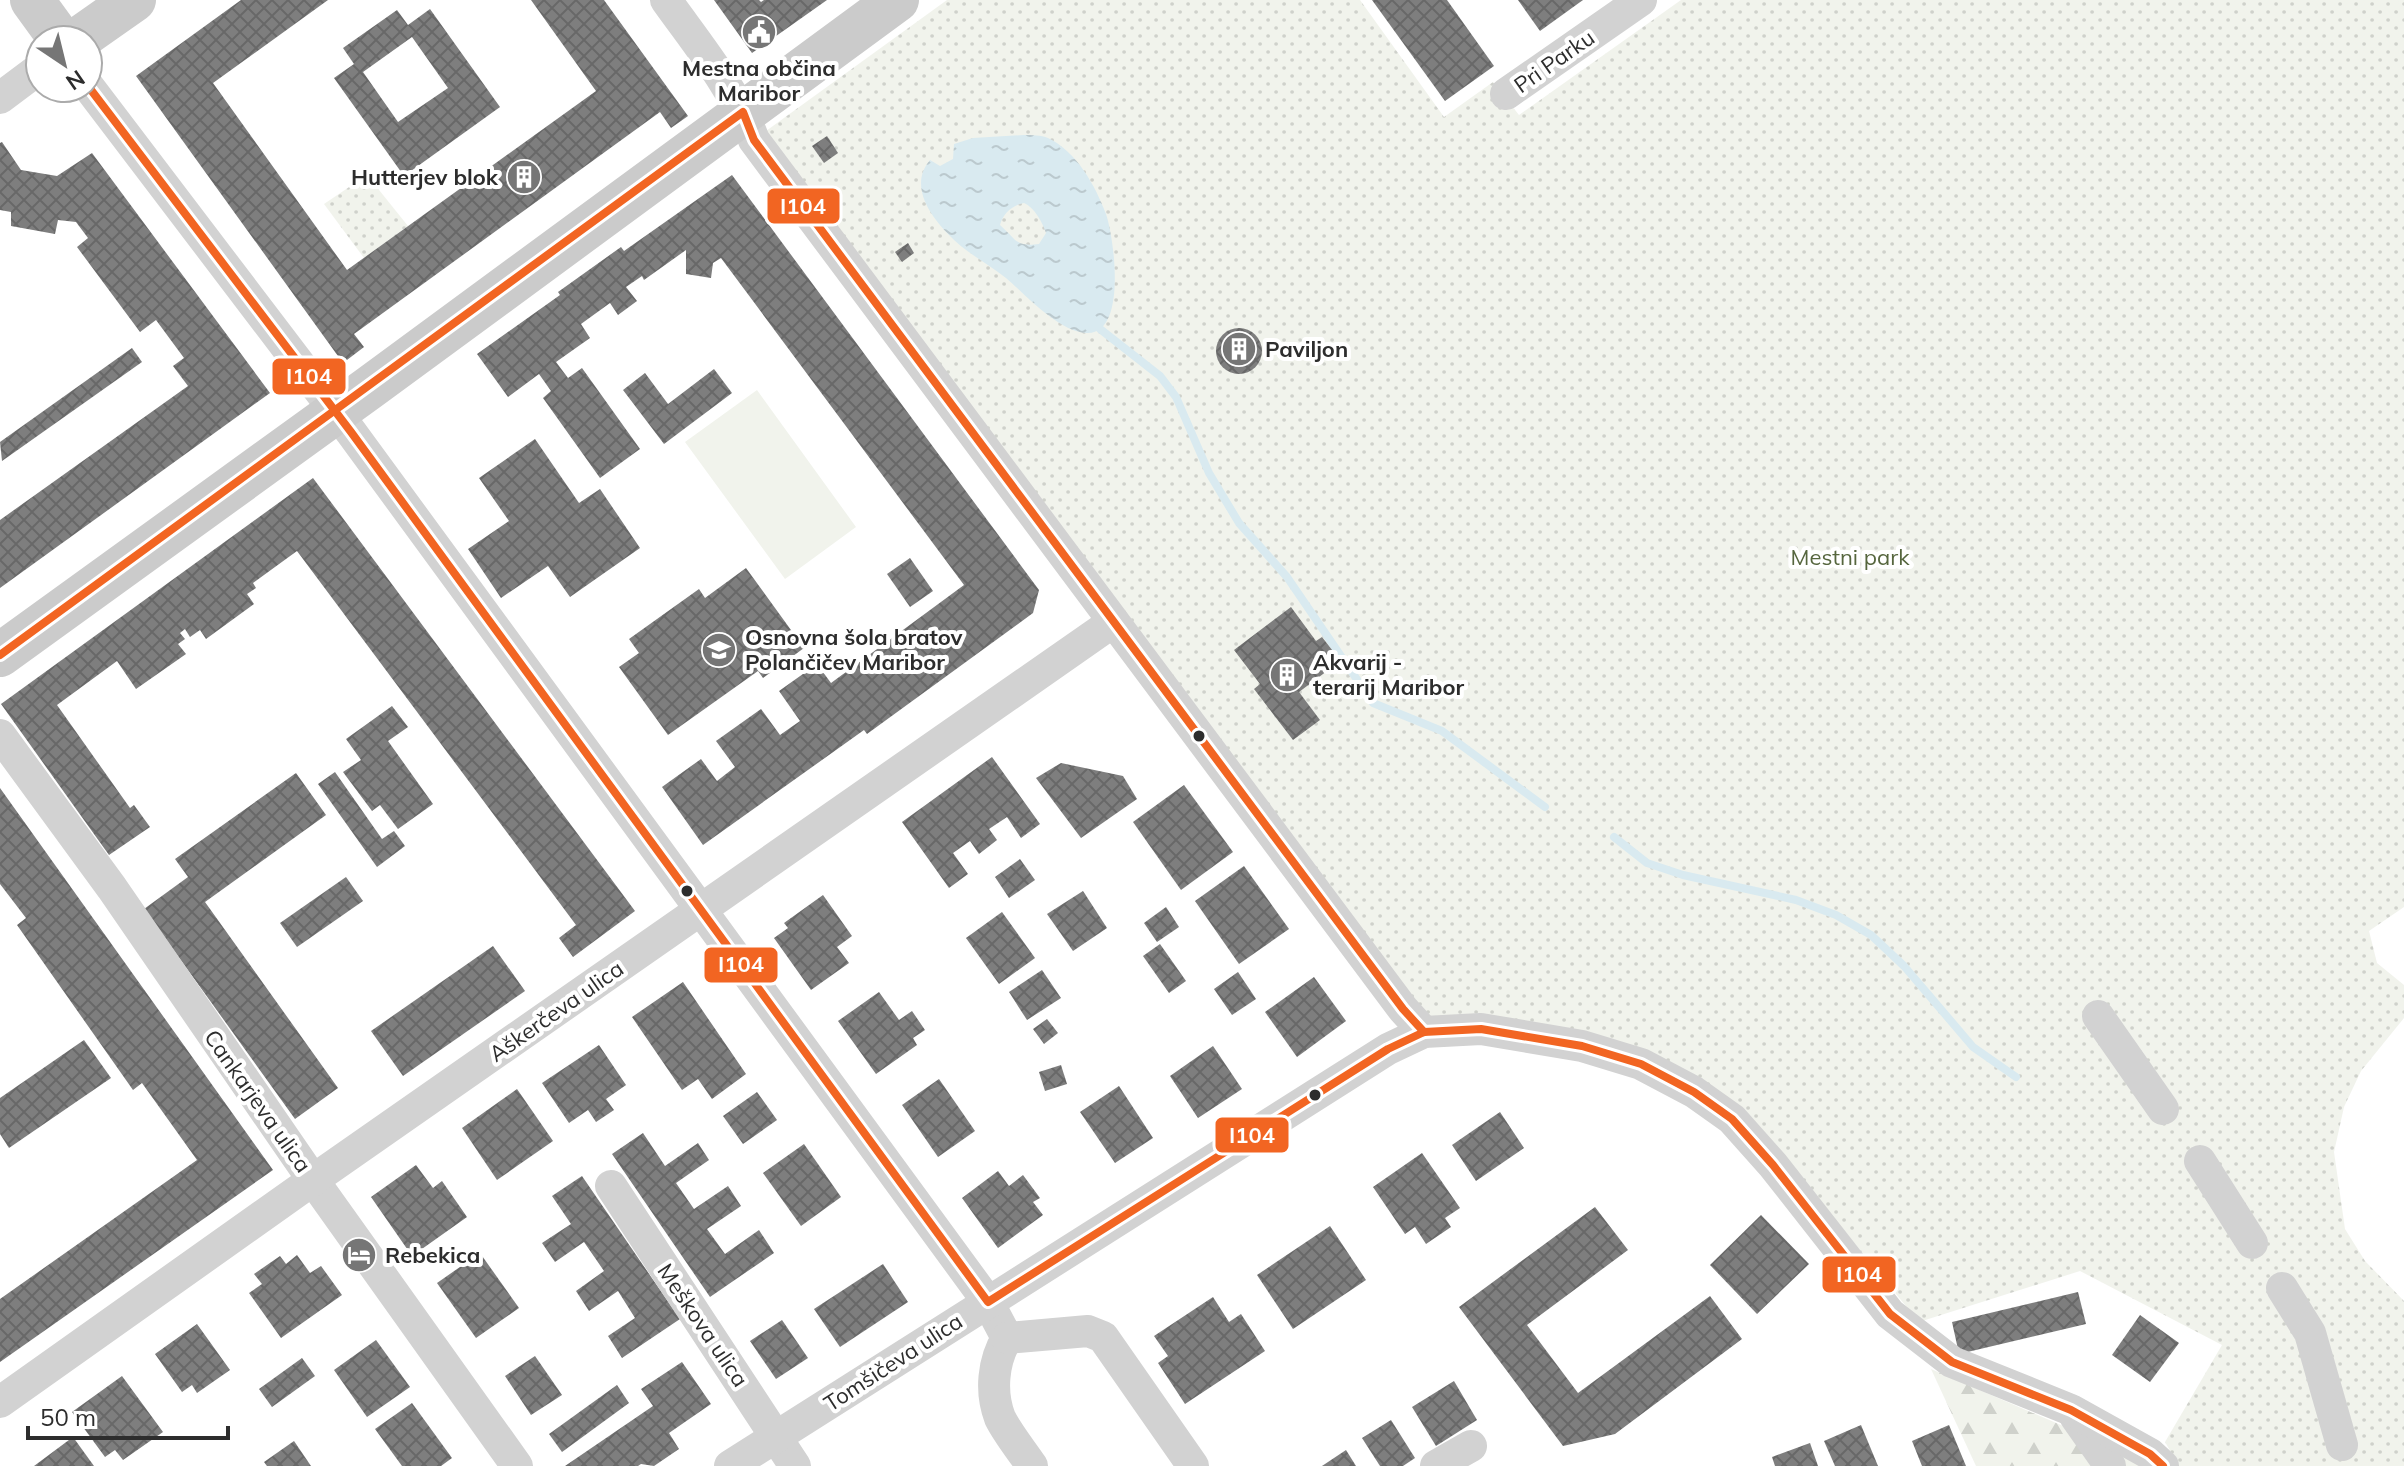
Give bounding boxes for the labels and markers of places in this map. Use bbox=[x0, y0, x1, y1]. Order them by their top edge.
public building icon: Mestna občina Maribor bbox=[740, 13, 778, 51]
place label: Mestna občina Maribor bbox=[682, 54, 836, 107]
building icon: Hutterjev blok bbox=[505, 158, 543, 196]
place label: Hutterjev blok bbox=[351, 163, 499, 191]
building icon: Paviljon bbox=[1220, 330, 1258, 368]
place label: Paviljon bbox=[1265, 335, 1348, 363]
place label: Osnovna šola bratov Polančičev Maribor bbox=[745, 623, 963, 676]
school or university icon: Osnovna šola bratov Polančičev Maribor bbox=[700, 631, 738, 669]
place label: Akvarij - terarij Maribor bbox=[1313, 648, 1464, 701]
building icon: Akvarij - terarij Maribor bbox=[1268, 656, 1306, 694]
unlabelled marker bbox=[1191, 728, 1207, 744]
unlabelled marker bbox=[679, 883, 695, 899]
unlabelled marker bbox=[1307, 1087, 1323, 1103]
hotel icon: Rebekica bbox=[340, 1236, 378, 1274]
place label: Rebekica bbox=[385, 1241, 480, 1269]

